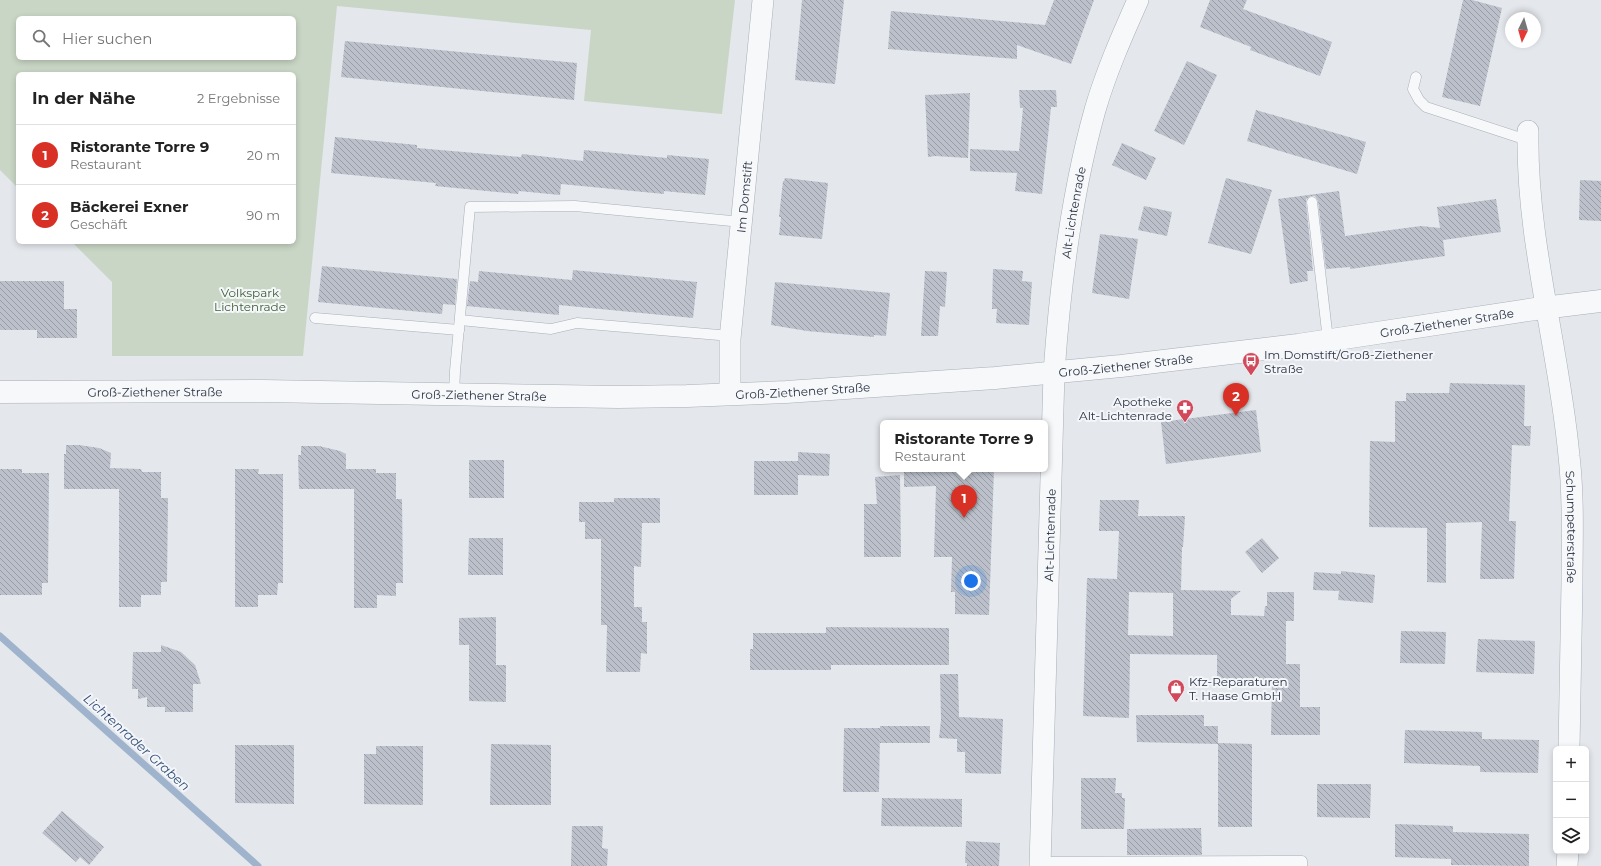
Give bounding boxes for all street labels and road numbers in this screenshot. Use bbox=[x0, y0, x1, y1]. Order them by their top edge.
street label: Im Domstift bbox=[733, 160, 755, 234]
street label: Alt-Lichtenrade bbox=[1058, 165, 1088, 259]
street label: Groß-Ziethener Straße bbox=[1379, 305, 1515, 340]
street label: Groß-Ziethener Straße bbox=[1058, 350, 1194, 379]
street label: Groß-Ziethener Straße bbox=[735, 379, 871, 402]
street label: Groß-Ziethener Straße bbox=[87, 384, 223, 399]
street label: Groß-Ziethener Straße bbox=[411, 386, 547, 403]
street label: Schumpeterstraße bbox=[1563, 470, 1580, 583]
street label: Alt-Lichtenrade bbox=[1041, 488, 1058, 582]

